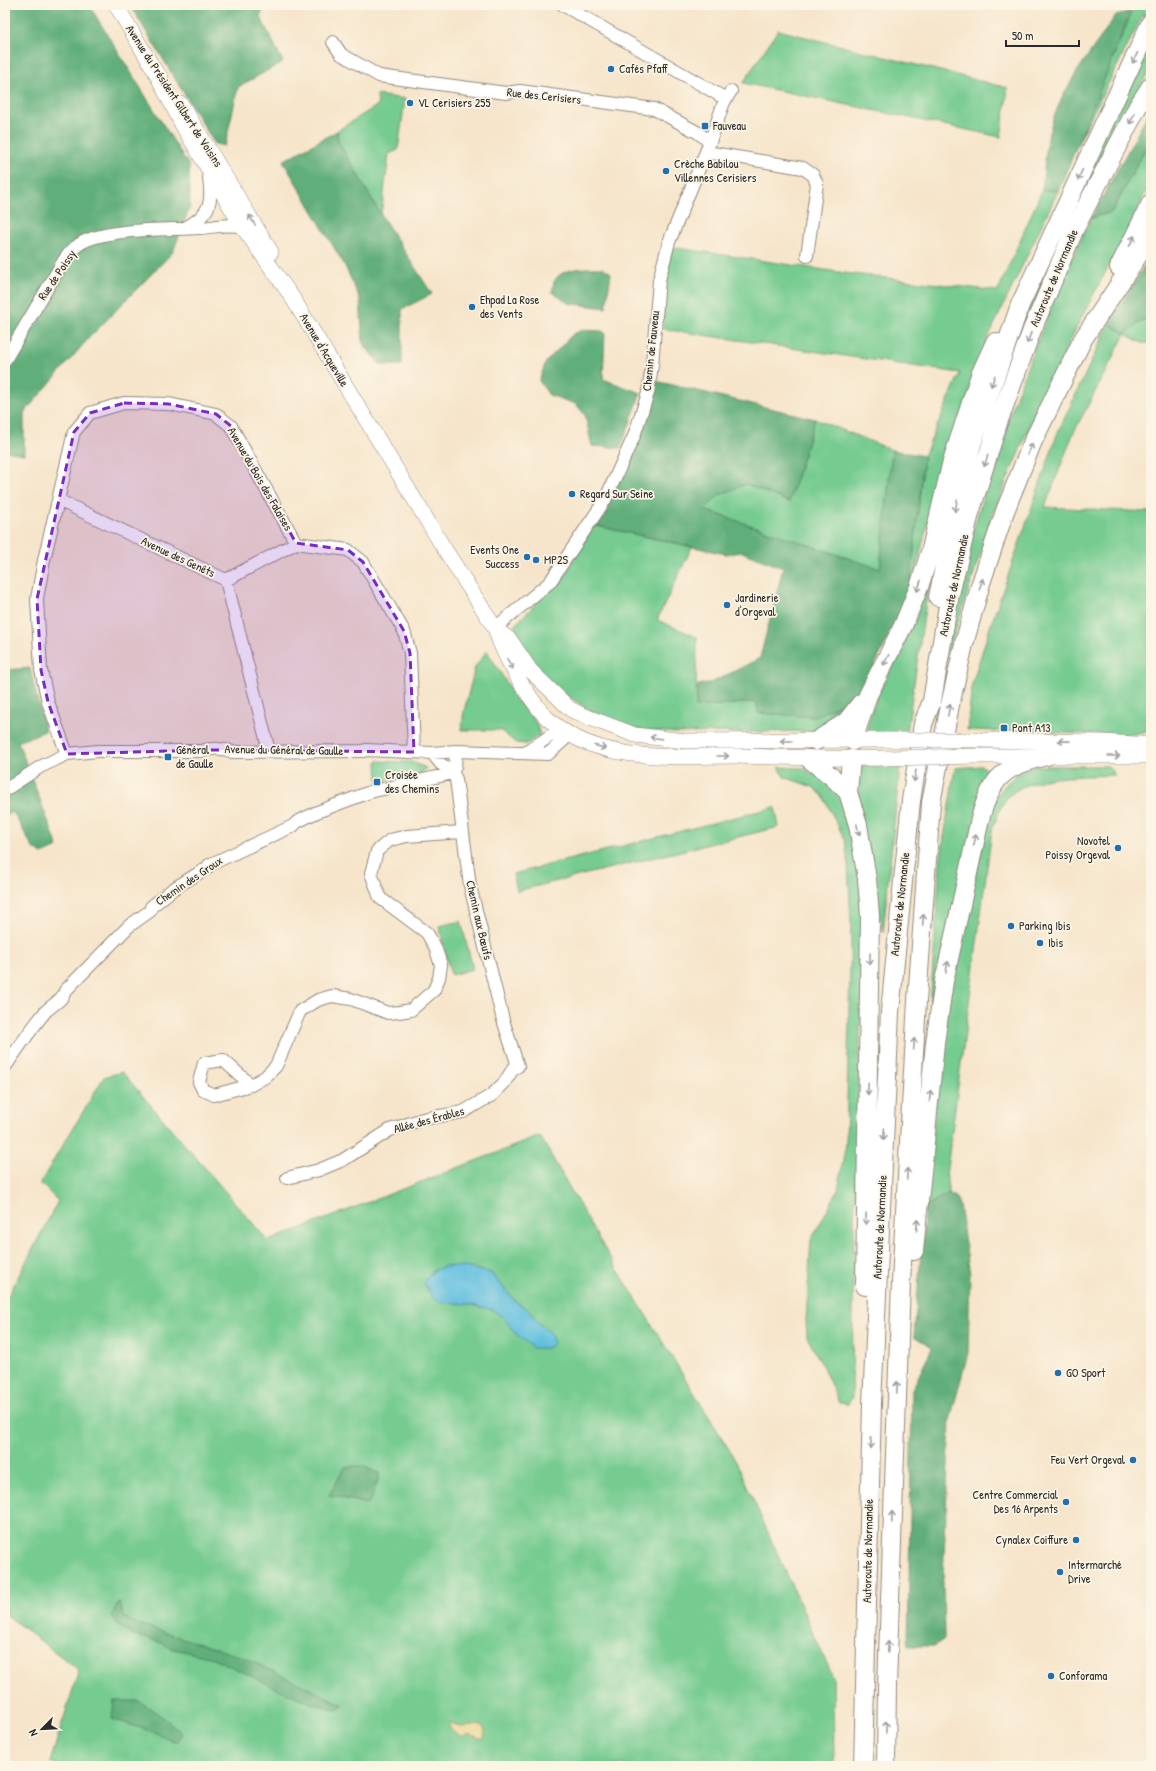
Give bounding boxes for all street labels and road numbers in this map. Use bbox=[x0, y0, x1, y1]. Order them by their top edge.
street label: Avenue du Président Gilbert de Voisins bbox=[122, 21, 227, 170]
street label: Rue des Cerisiers bbox=[506, 83, 582, 108]
street label: Autoroute de Normandie bbox=[1025, 226, 1082, 329]
street label: Rue de Poissy bbox=[33, 246, 80, 303]
street label: Avenue d'Acqueville bbox=[296, 310, 353, 390]
street label: Chemin de Fauveau bbox=[638, 310, 663, 392]
street label: Avenue du Bois des Falaises bbox=[224, 424, 297, 534]
street label: Avenue des Genêts bbox=[139, 532, 218, 581]
street label: Autoroute de Normandie bbox=[934, 532, 973, 638]
street label: Avenue du Général de Gaulle bbox=[224, 740, 344, 759]
street label: Autoroute de Normandie bbox=[886, 851, 913, 957]
street label: Chemin des Groux bbox=[152, 852, 226, 909]
street label: Chemin aux Bœufs bbox=[462, 878, 497, 962]
street label: Allée des Érables bbox=[392, 1102, 466, 1137]
street label: Autoroute de Normandie bbox=[868, 1174, 891, 1279]
street label: Autoroute de Normandie bbox=[858, 1499, 877, 1603]

